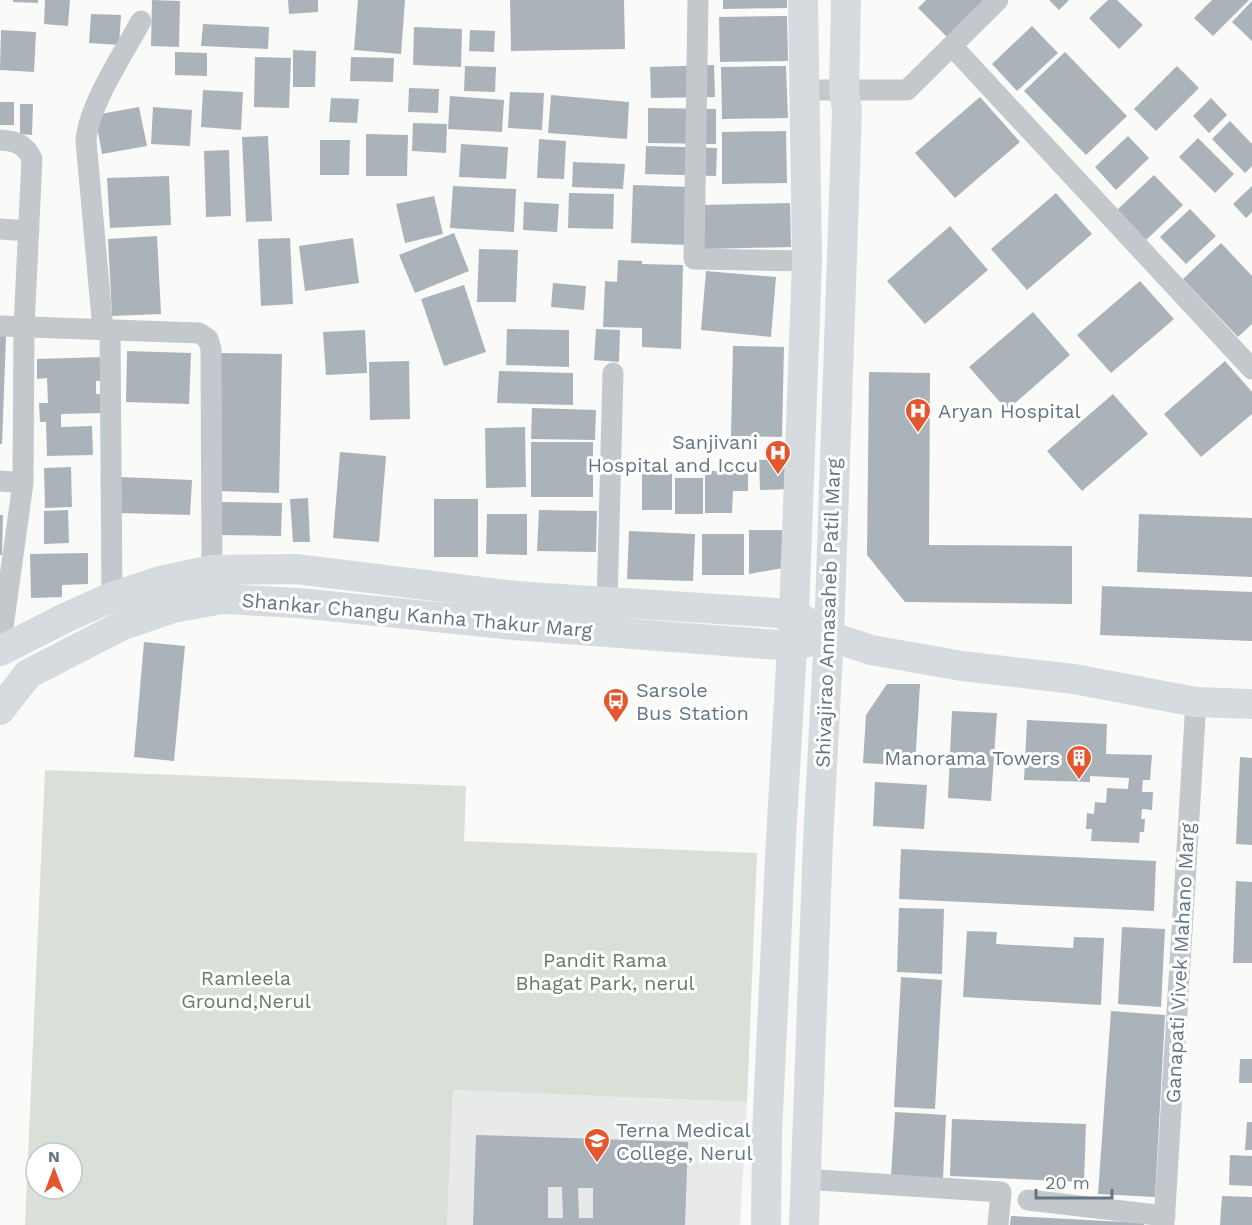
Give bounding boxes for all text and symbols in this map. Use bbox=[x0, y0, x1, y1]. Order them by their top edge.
hospital icon: Aryan Hospital bbox=[903, 396, 933, 434]
place label: Aryan Hospital bbox=[938, 399, 1081, 423]
place label: Sanjivani Hospital and Iccu bbox=[588, 430, 758, 477]
hospital icon: Sanjivani Hospital and Iccu bbox=[763, 438, 793, 476]
street label: Shivajirao Annasaheb Patil Marg bbox=[811, 457, 845, 768]
street label: Shankar Changu Kanha Thakur Marg bbox=[241, 588, 594, 642]
place label: Sarsole Bus Station bbox=[636, 678, 749, 725]
bus stop icon: Sarsole Bus Station bbox=[601, 686, 631, 724]
building icon: Manorama Towers bbox=[1064, 743, 1094, 781]
place label: Manorama Towers bbox=[884, 746, 1060, 770]
street label: Ganapati Vivek Mahano Marg bbox=[1161, 822, 1199, 1104]
park label: Pandit Rama Bhagat Park, nerul bbox=[515, 948, 695, 995]
park label: Ramleela Ground,Nerul bbox=[181, 966, 311, 1013]
place label: Terna Medical College, Nerul bbox=[616, 1118, 753, 1165]
school or university icon: Terna Medical College, Nerul bbox=[582, 1126, 612, 1164]
north arrow bbox=[24, 1141, 84, 1201]
text: N bbox=[48, 1147, 60, 1166]
scale bar bbox=[1036, 1162, 1112, 1200]
text: 20 m bbox=[1045, 1172, 1090, 1193]

